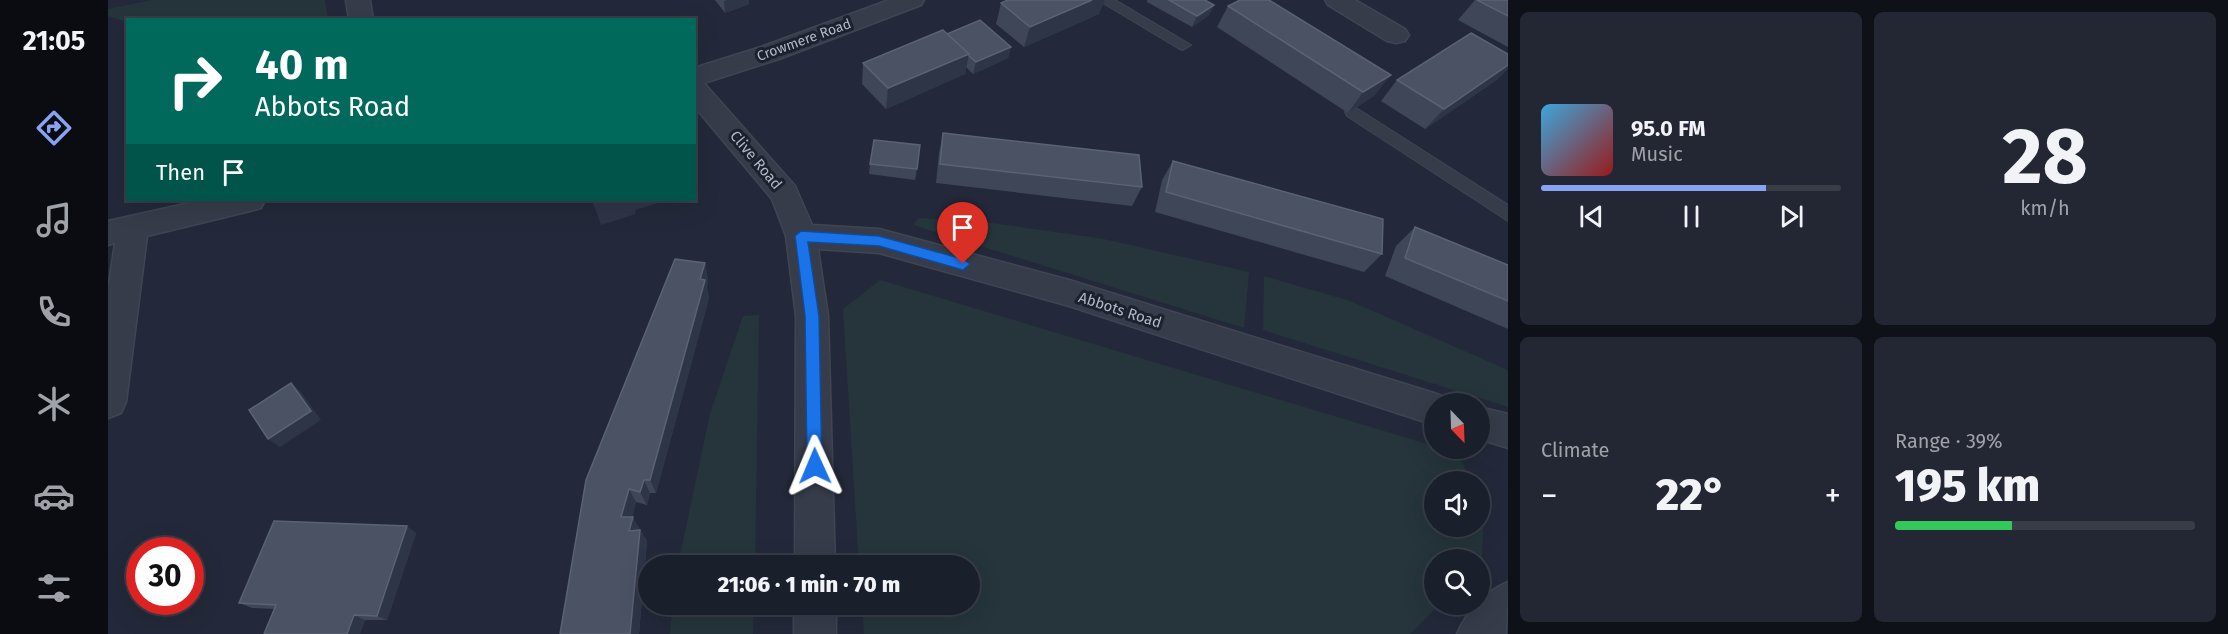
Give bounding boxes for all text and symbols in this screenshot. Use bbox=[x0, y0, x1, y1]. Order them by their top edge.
street label: Crowmere Road bbox=[755, 15, 853, 65]
text: 21:05 bbox=[23, 25, 85, 57]
text: 40 m bbox=[255, 40, 349, 90]
icon: right bbox=[156, 42, 234, 120]
text: Abbots Road bbox=[255, 91, 410, 123]
icon: directions bbox=[33, 107, 75, 149]
text: 28 bbox=[2002, 110, 2088, 204]
text: 95.0 FM bbox=[1631, 115, 1706, 142]
street label: Clive Road bbox=[726, 127, 786, 193]
text: Music bbox=[1631, 142, 1683, 166]
icon: arrive bbox=[217, 156, 250, 189]
text: Then bbox=[156, 159, 205, 186]
text: km/h bbox=[2020, 196, 2070, 220]
icon: music bbox=[33, 199, 75, 241]
icon: previous bbox=[1575, 200, 1608, 233]
icon: pause bbox=[1675, 200, 1708, 233]
icon: next bbox=[1775, 200, 1808, 233]
pin bbox=[937, 202, 988, 264]
icon: arrive bbox=[946, 211, 979, 244]
street label: Abbots Road bbox=[1076, 288, 1164, 332]
icon: phone bbox=[33, 291, 75, 333]
icon: climate bbox=[33, 383, 75, 425]
north arrow bbox=[1424, 393, 1490, 459]
map controls bbox=[1424, 393, 1490, 615]
text: Range · 39% bbox=[1895, 429, 2003, 453]
position arrow bbox=[783, 434, 847, 498]
text: Climate bbox=[1541, 438, 1609, 462]
text: 195 km bbox=[1895, 459, 2040, 513]
text: 22° bbox=[1656, 468, 1726, 522]
button: sound bbox=[1424, 471, 1490, 537]
icon: car bbox=[33, 475, 75, 517]
text: − bbox=[1541, 476, 1558, 516]
text: + bbox=[1825, 476, 1841, 516]
speed limit sign: 30 bbox=[126, 537, 204, 615]
button: search bbox=[1424, 549, 1490, 615]
icon: filters bbox=[33, 567, 75, 609]
text: 21:06 · 1 min · 70 m bbox=[718, 571, 900, 598]

